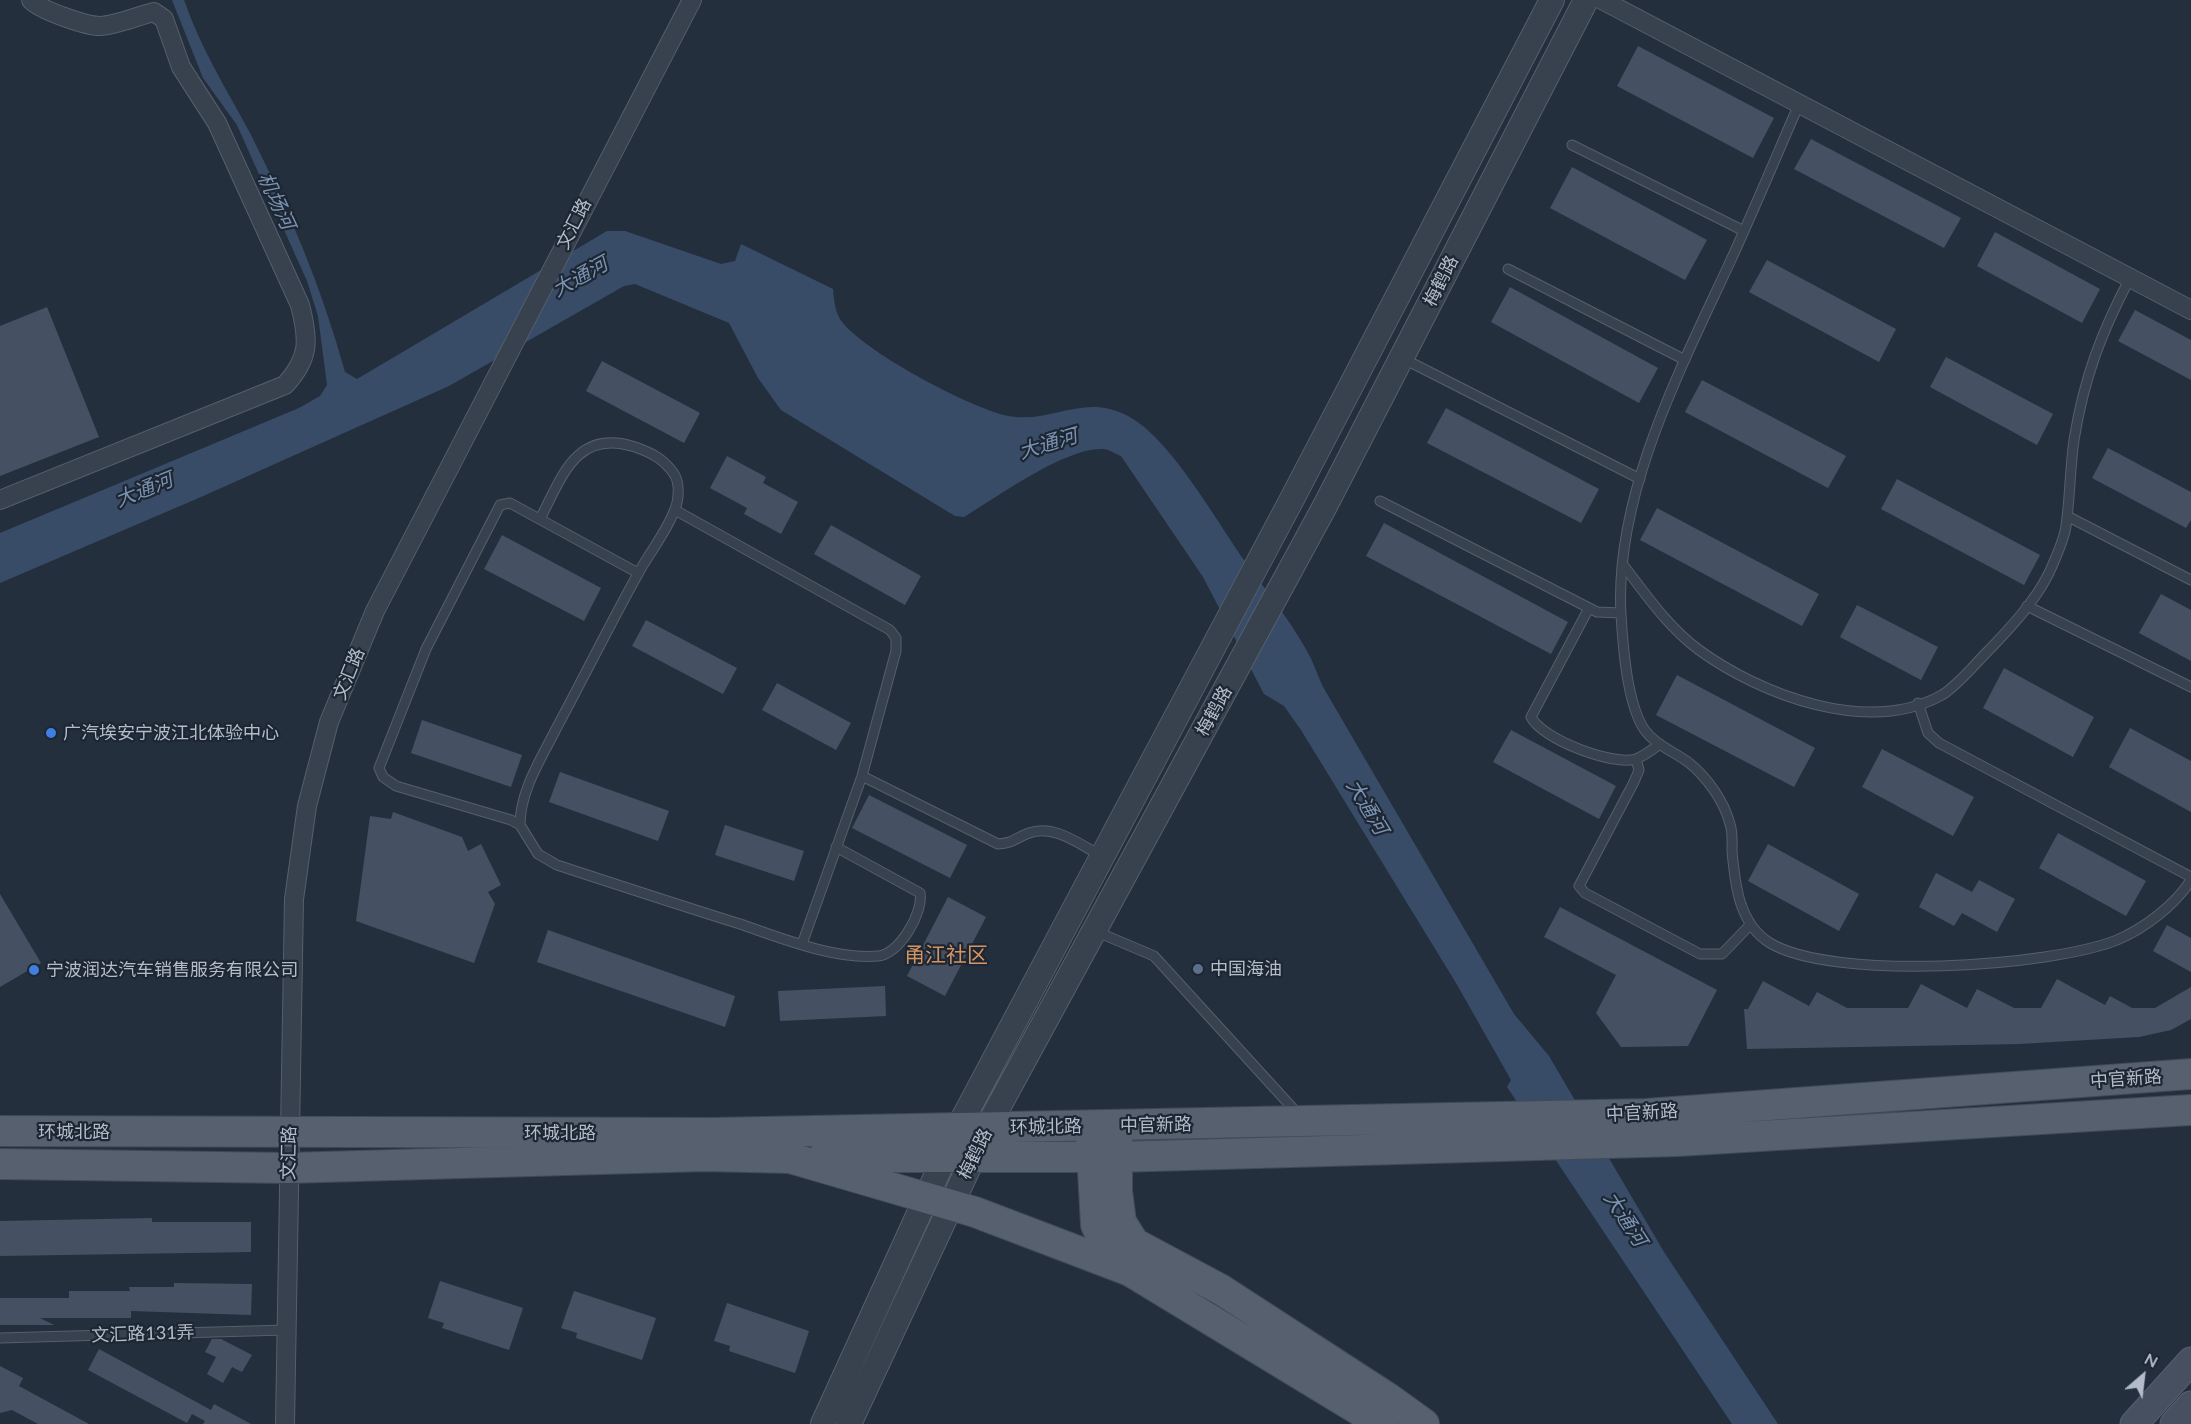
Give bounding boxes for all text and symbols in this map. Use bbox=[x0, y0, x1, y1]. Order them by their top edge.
water label: 机场河 bbox=[252, 169, 300, 233]
street label: 文汇路 bbox=[552, 195, 596, 253]
water label: 大通河 bbox=[548, 252, 612, 302]
street label: 梅鹤路 bbox=[1419, 252, 1463, 310]
water label: 大通河 bbox=[1016, 424, 1080, 464]
water label: 大通河 bbox=[112, 468, 176, 512]
street label: 文汇路 bbox=[329, 645, 369, 703]
street label: 梅鹤路 bbox=[1191, 682, 1237, 740]
place label: 广汽埃安宁波江北体验中心 bbox=[63, 722, 279, 744]
marker: 广汽埃安宁波江北体验中心 bbox=[44, 726, 58, 740]
water label: 大通河 bbox=[1341, 775, 1393, 839]
district label: 甬江社区 bbox=[904, 942, 988, 968]
place label: 中国海油 bbox=[1210, 958, 1282, 980]
place label: 宁波润达汽车销售服务有限公司 bbox=[46, 959, 298, 981]
marker: 中国海油 bbox=[1191, 962, 1205, 976]
marker: 宁波润达汽车销售服务有限公司 bbox=[27, 963, 41, 977]
street label: 中官新路 bbox=[2089, 1066, 2163, 1092]
street label: 中官新路 bbox=[1605, 1100, 1679, 1126]
street label: 中官新路 bbox=[1120, 1114, 1192, 1136]
street label: 环城北路 bbox=[1010, 1116, 1082, 1138]
street label: 环城北路 bbox=[38, 1121, 110, 1143]
street label: 环城北路 bbox=[524, 1122, 596, 1144]
street label: 梅鹤路 bbox=[953, 1125, 997, 1183]
street label: 文汇路 bbox=[278, 1126, 300, 1180]
water label: 大通河 bbox=[1599, 1187, 1651, 1251]
street label: 文汇路131弄 bbox=[91, 1321, 195, 1347]
north arrow bbox=[2113, 1346, 2173, 1406]
text: N bbox=[2142, 1348, 2162, 1371]

